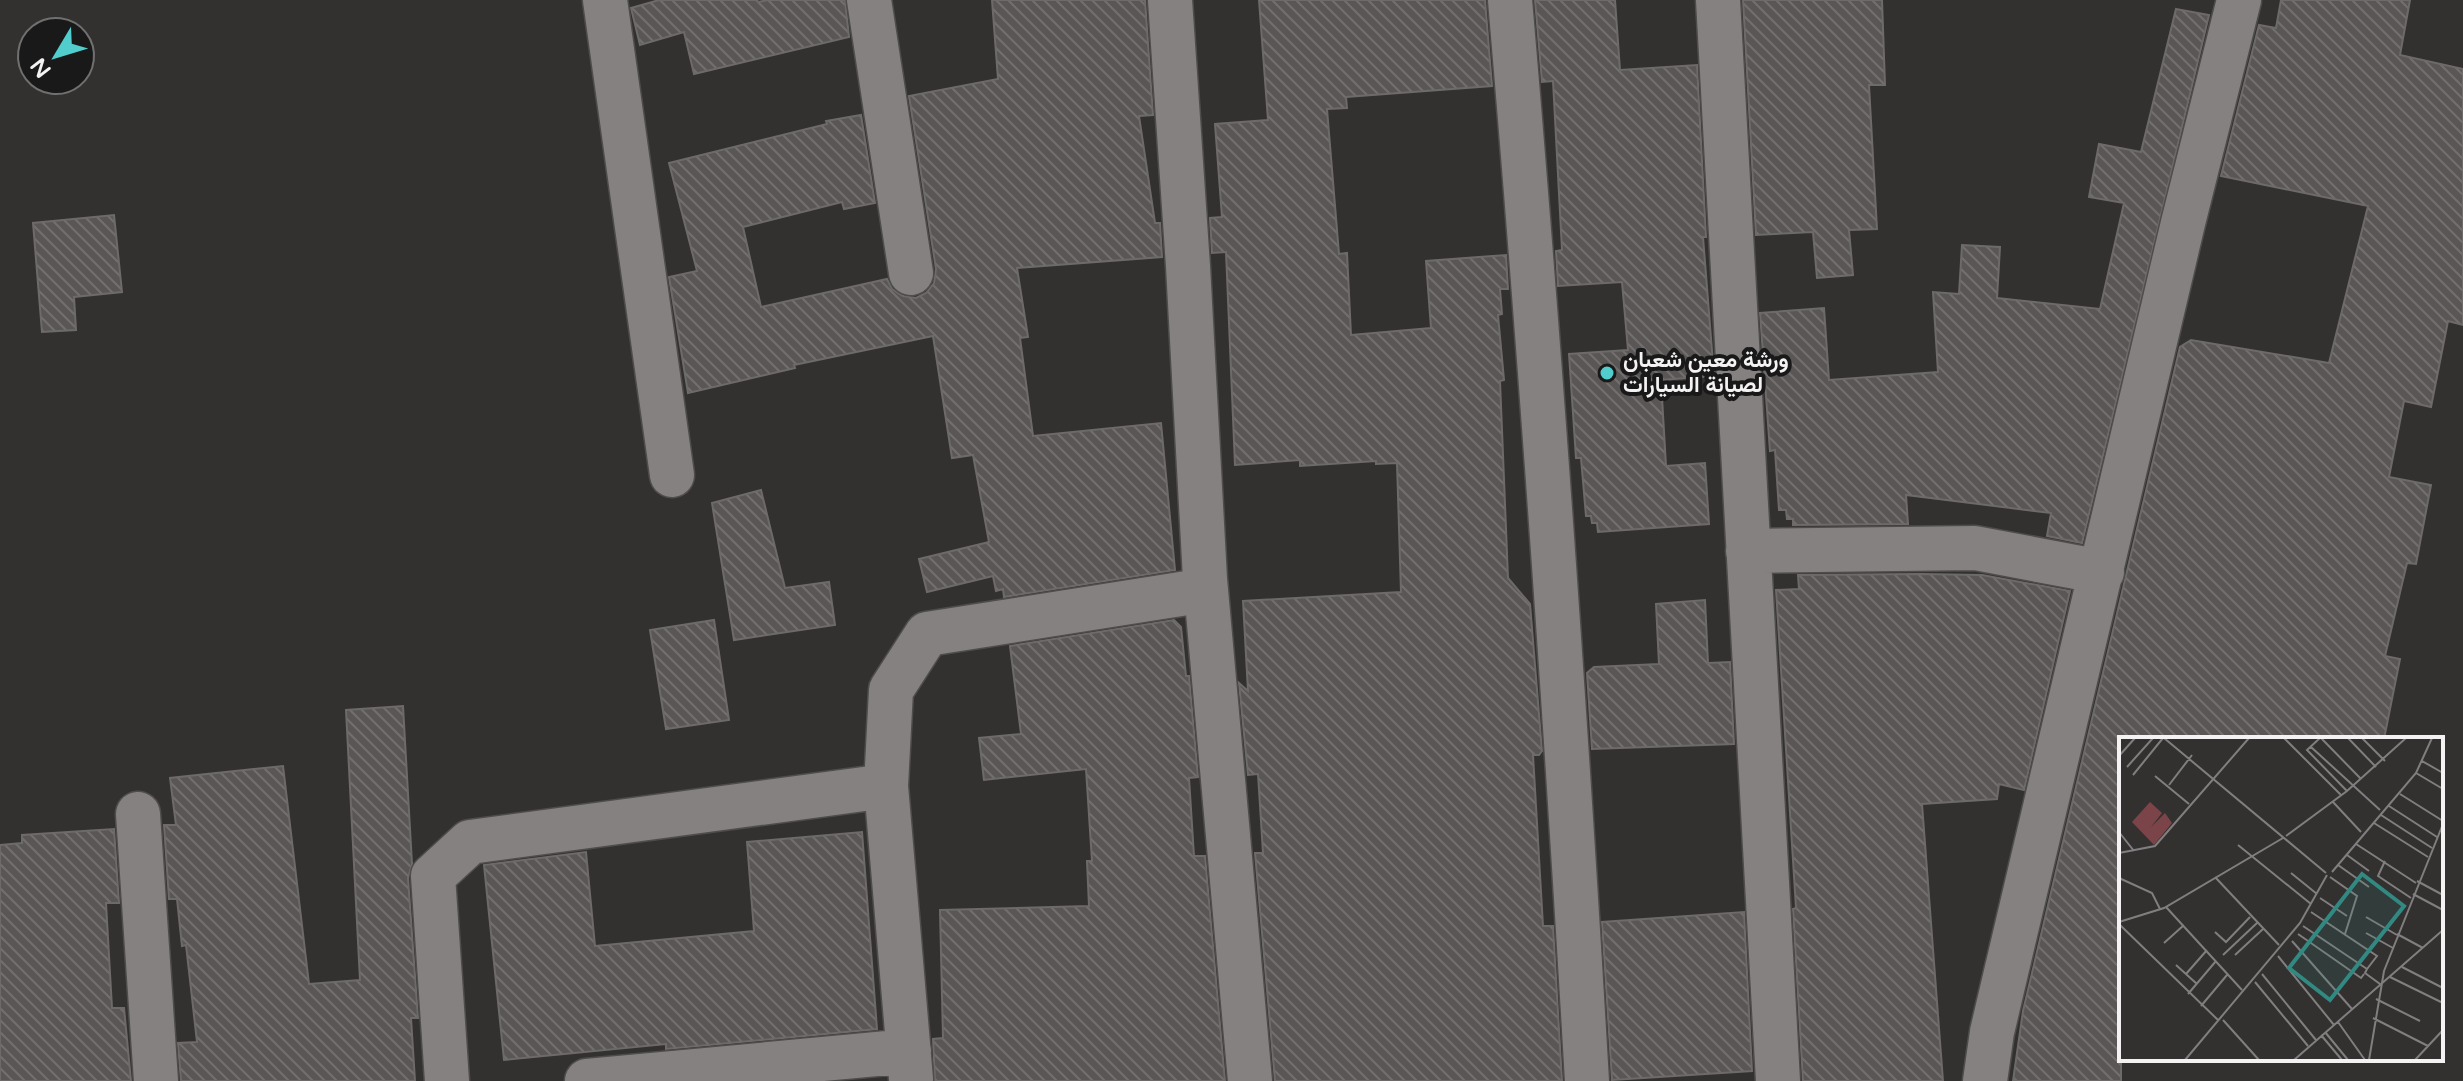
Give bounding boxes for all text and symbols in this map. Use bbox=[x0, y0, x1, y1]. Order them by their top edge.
north arrow bbox=[16, 16, 96, 96]
text: N bbox=[25, 53, 57, 83]
place label: ورشة معين شعبان لصيانة السيارات bbox=[1623, 347, 1789, 398]
marker: ورشة معين شعبان لصيانة السيارات bbox=[1598, 364, 1616, 382]
inset map bbox=[2119, 737, 2443, 1061]

